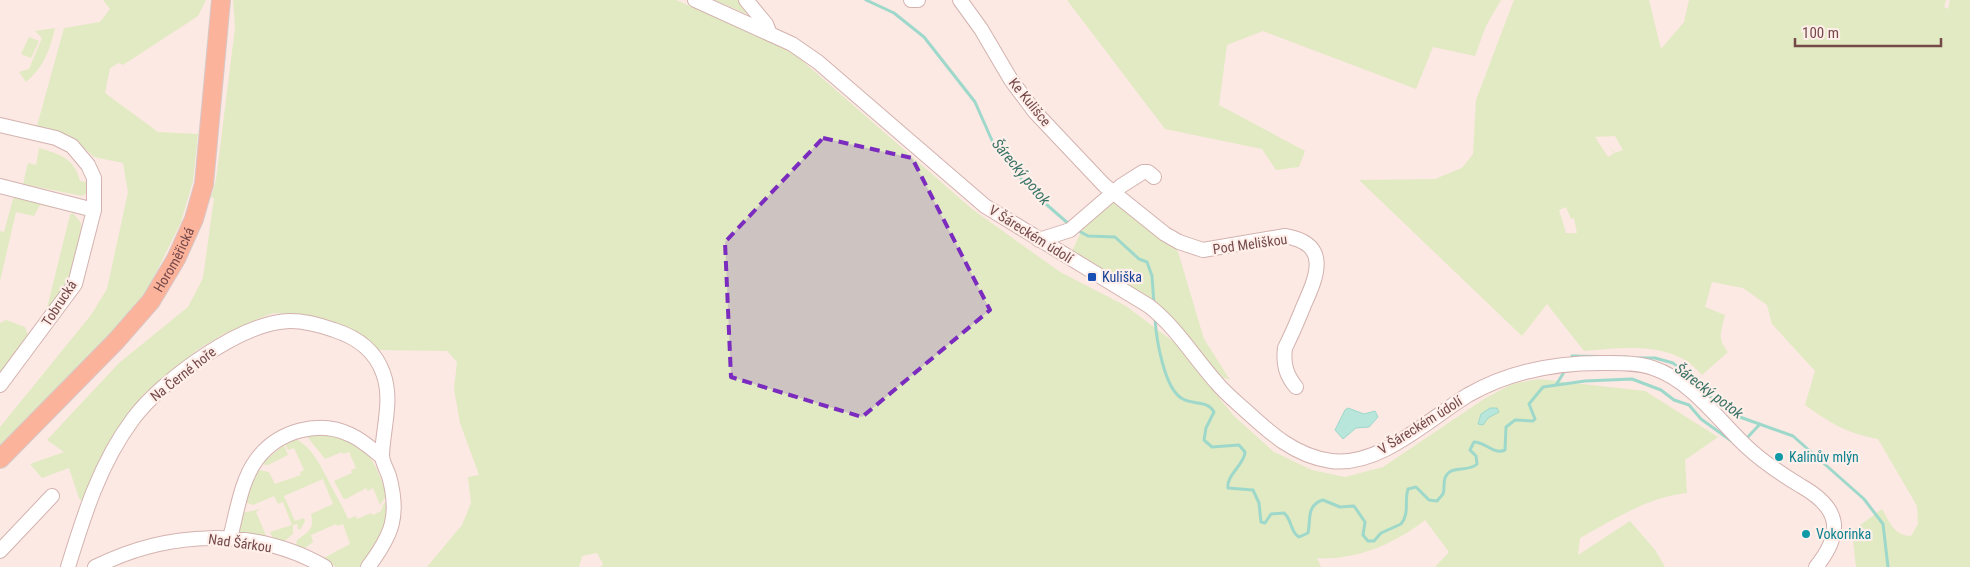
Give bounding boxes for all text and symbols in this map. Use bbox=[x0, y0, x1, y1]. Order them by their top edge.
scale bar bbox=[1795, 15, 1941, 47]
text: 100 m bbox=[1802, 24, 1839, 42]
street label: Ke Kulišce bbox=[1006, 75, 1055, 130]
water label: Šárecký potok bbox=[988, 135, 1054, 209]
street label: V Šáreckém údolí bbox=[986, 201, 1077, 267]
street label: Horoměřická bbox=[150, 225, 197, 295]
street label: Pod Meliškou bbox=[1212, 231, 1288, 257]
place label: Kuliška bbox=[1102, 269, 1142, 285]
marker: Kuliška bbox=[1086, 271, 1098, 283]
street label: Tobrucká bbox=[38, 277, 80, 329]
street label: Na Černé hoře bbox=[147, 343, 219, 404]
water label: Šárecký potok bbox=[1671, 359, 1747, 423]
street label: V Šáreckém údolí bbox=[1375, 392, 1466, 457]
place label: Kalinův mlýn bbox=[1789, 449, 1859, 465]
marker: Kalinův mlýn bbox=[1773, 451, 1785, 463]
place label: Vokorinka bbox=[1816, 526, 1871, 542]
marker: Vokorinka bbox=[1800, 528, 1812, 540]
street label: Nad Šárkou bbox=[207, 530, 273, 555]

